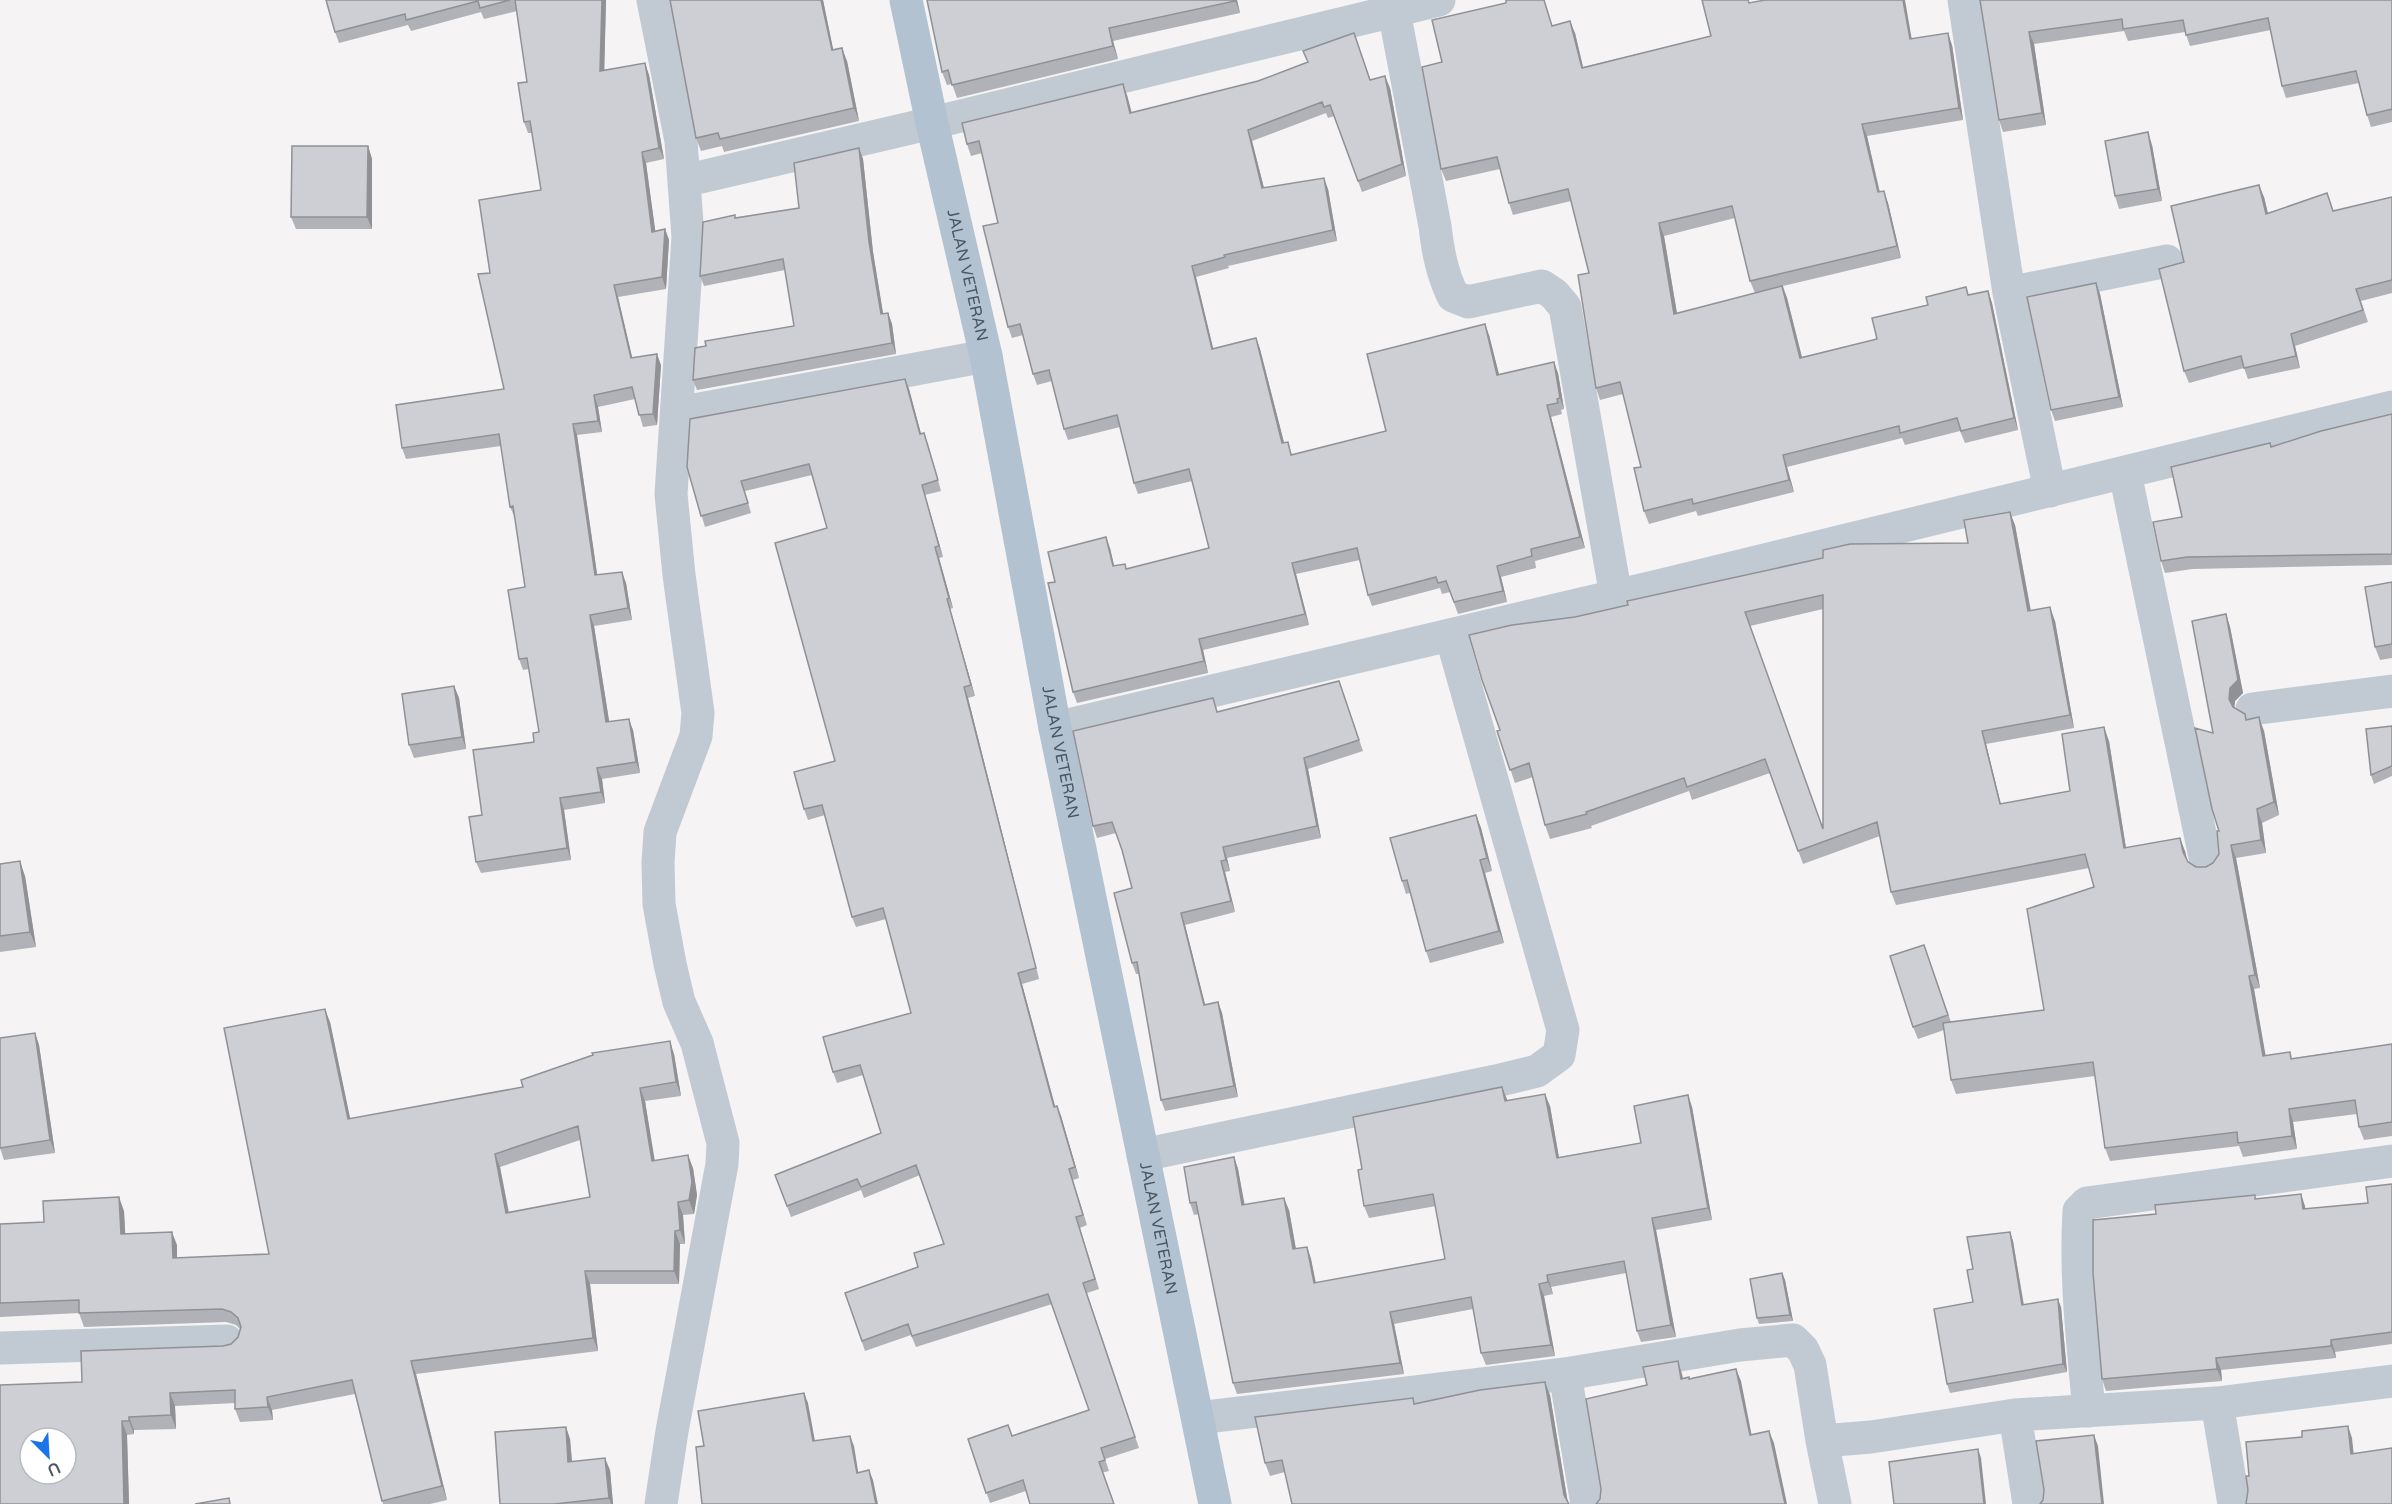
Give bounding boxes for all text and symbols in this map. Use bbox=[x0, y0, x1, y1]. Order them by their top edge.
street label: JALAN VETERAN bbox=[942, 207, 992, 343]
street label: JALAN VETERAN bbox=[1037, 684, 1083, 820]
street label: JALAN VETERAN bbox=[1135, 1160, 1182, 1296]
north arrow bbox=[18, 1426, 78, 1486]
text: U bbox=[44, 1457, 63, 1480]

